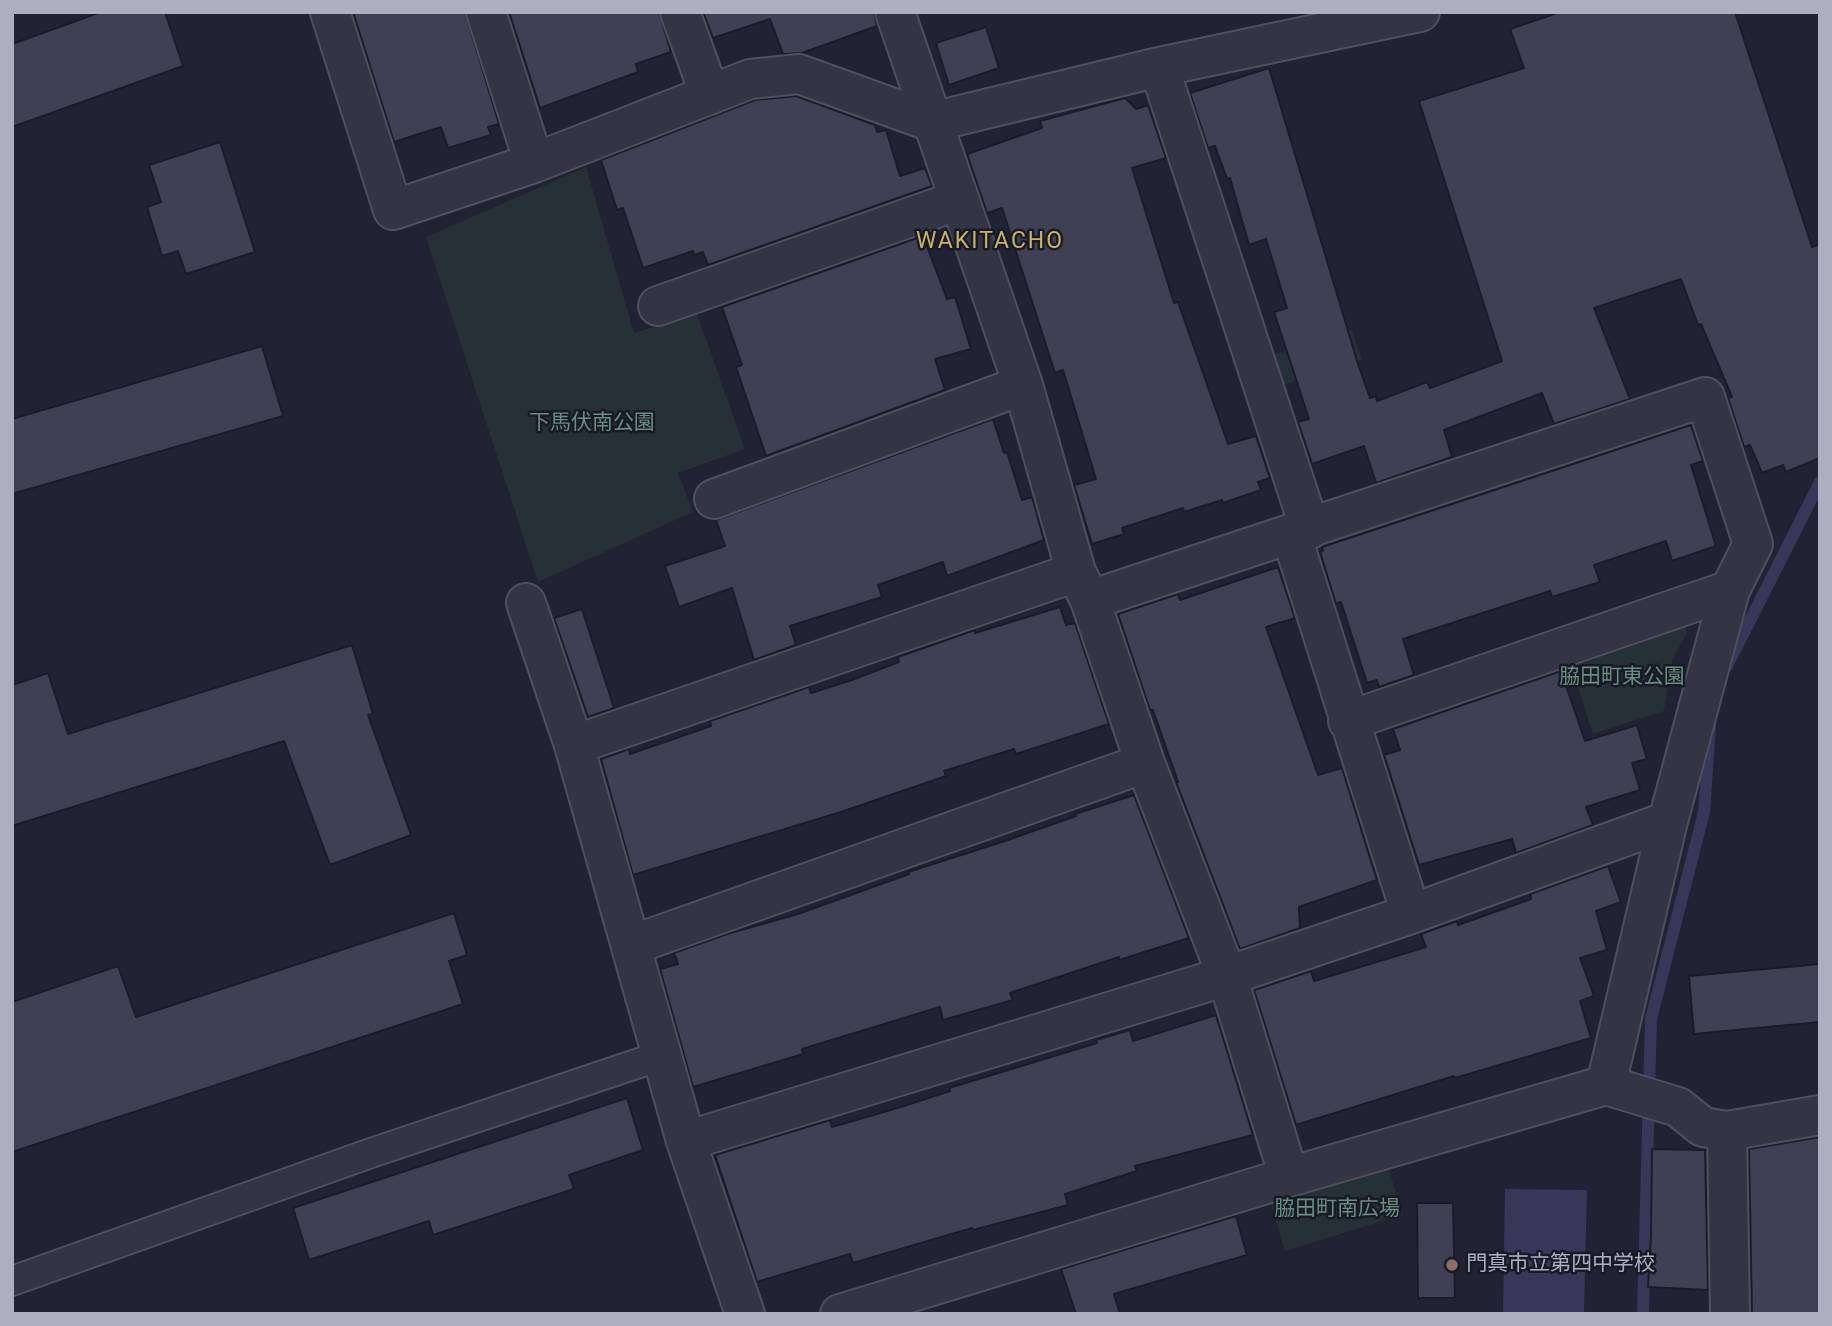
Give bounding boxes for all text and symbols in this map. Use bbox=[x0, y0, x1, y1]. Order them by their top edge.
district label: WAKITACHO bbox=[917, 228, 1063, 256]
park label: 下馬伏南公園 bbox=[529, 411, 655, 437]
park label: 脇田町東公園 bbox=[1559, 665, 1685, 691]
park label: 脇田町南広場 bbox=[1274, 1197, 1400, 1223]
place label: 門真市立第四中学校 bbox=[1466, 1252, 1655, 1278]
marker: 門真市立第四中学校 bbox=[1444, 1257, 1460, 1273]

